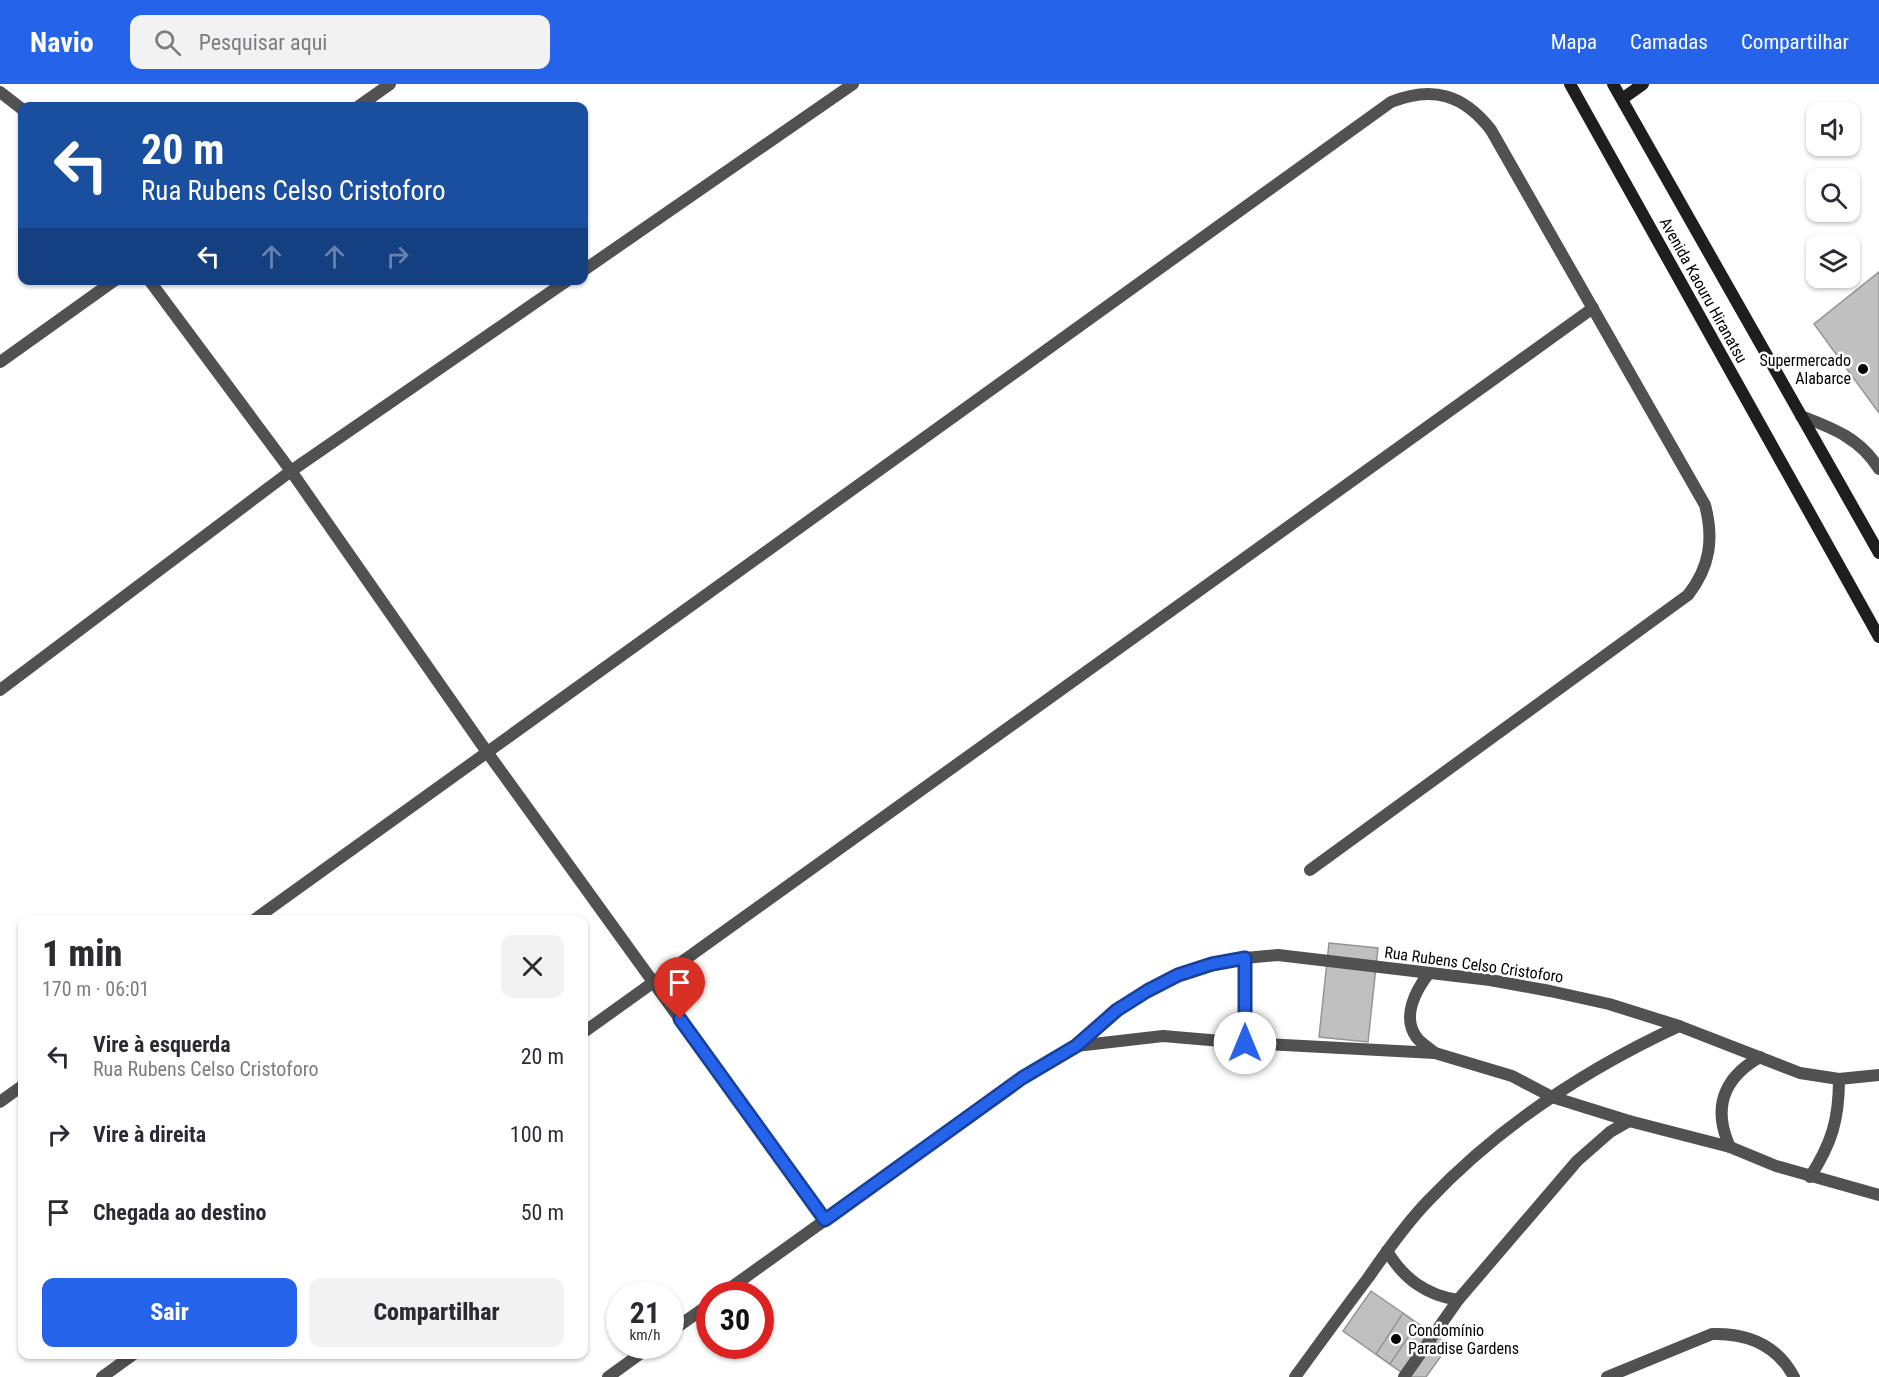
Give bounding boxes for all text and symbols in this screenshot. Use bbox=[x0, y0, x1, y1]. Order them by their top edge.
search box bbox=[130, 15, 550, 69]
text: Navio bbox=[30, 26, 94, 59]
icon: search bbox=[151, 26, 184, 59]
text: Pesquisar aqui bbox=[199, 30, 327, 55]
text: Mapa bbox=[1551, 30, 1597, 54]
text: Camadas bbox=[1630, 30, 1708, 54]
text: Compartilhar bbox=[1741, 30, 1849, 54]
map controls bbox=[1806, 102, 1860, 288]
button: sound bbox=[1806, 102, 1860, 156]
text: 20 m bbox=[141, 125, 224, 174]
icon: left bbox=[42, 126, 120, 204]
button: search bbox=[1806, 168, 1860, 222]
text: Rua Rubens Celso Cristoforo bbox=[141, 175, 446, 207]
street label: Avenida Kaouru Hiranatsu bbox=[1656, 214, 1751, 366]
button: layers bbox=[1806, 234, 1860, 288]
icon: left bbox=[192, 240, 225, 273]
icon: ahead bbox=[255, 240, 288, 273]
icon: ahead bbox=[318, 240, 351, 273]
icon: right bbox=[381, 240, 414, 273]
place label: Supermercado Alabarce bbox=[1759, 351, 1851, 388]
marker: Supermercado Alabarce bbox=[1856, 362, 1870, 376]
text: 1 min bbox=[42, 933, 122, 975]
button: close bbox=[501, 935, 564, 998]
street label: Rua Rubens Celso Cristoforo bbox=[1383, 943, 1565, 986]
pin bbox=[654, 957, 705, 1019]
icon: arrive bbox=[663, 966, 696, 999]
text: 170 m · 06:01 bbox=[42, 977, 149, 1001]
position arrow bbox=[1213, 1011, 1277, 1075]
text: Vire à esquerda bbox=[93, 1032, 231, 1057]
icon: left bbox=[42, 1040, 75, 1073]
text: 20 m bbox=[521, 1044, 564, 1069]
text: Rua Rubens Celso Cristoforo bbox=[93, 1057, 319, 1081]
icon: right bbox=[42, 1118, 75, 1151]
text: Vire à direita bbox=[93, 1122, 206, 1147]
text: 100 m bbox=[510, 1122, 564, 1147]
icon: arrive bbox=[42, 1196, 75, 1229]
text: Chegada ao destino bbox=[93, 1200, 267, 1225]
text: 50 m bbox=[521, 1200, 564, 1225]
button: Sair bbox=[42, 1278, 297, 1347]
button: Compartilhar bbox=[309, 1278, 564, 1347]
speed limit sign: 30 bbox=[696, 1281, 774, 1359]
text: 21 bbox=[630, 1295, 660, 1330]
place label: Condomínio Paradise Gardens bbox=[1408, 1321, 1519, 1358]
text: km/h bbox=[630, 1326, 660, 1344]
marker: Condomínio Paradise Gardens bbox=[1389, 1332, 1403, 1346]

